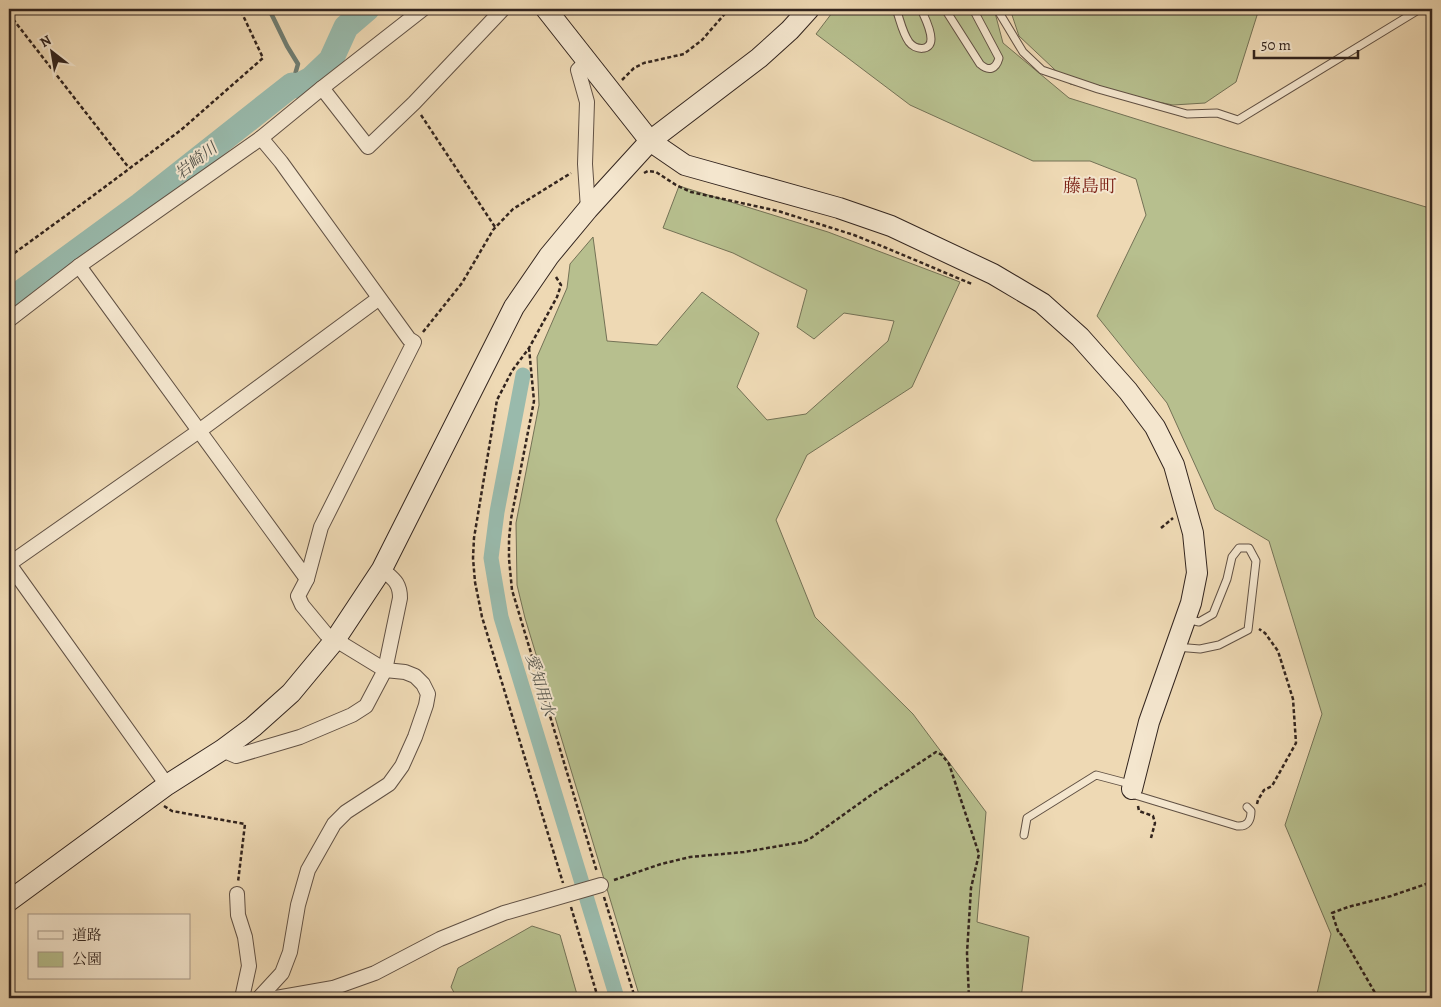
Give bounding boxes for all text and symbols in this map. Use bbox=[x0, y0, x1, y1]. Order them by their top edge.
north arrow bbox=[28, 28, 78, 78]
scale bar bbox=[1254, 28, 1357, 60]
text: N bbox=[36, 31, 55, 52]
text: 50 m bbox=[1261, 35, 1291, 55]
water label: 岩崎川 bbox=[170, 136, 223, 184]
district label: 藤島町 bbox=[1063, 174, 1117, 198]
water label: 愛知用水 bbox=[520, 651, 560, 721]
legend bbox=[28, 914, 190, 980]
text: 道路 bbox=[72, 925, 102, 945]
text: 公園 bbox=[72, 949, 102, 969]

